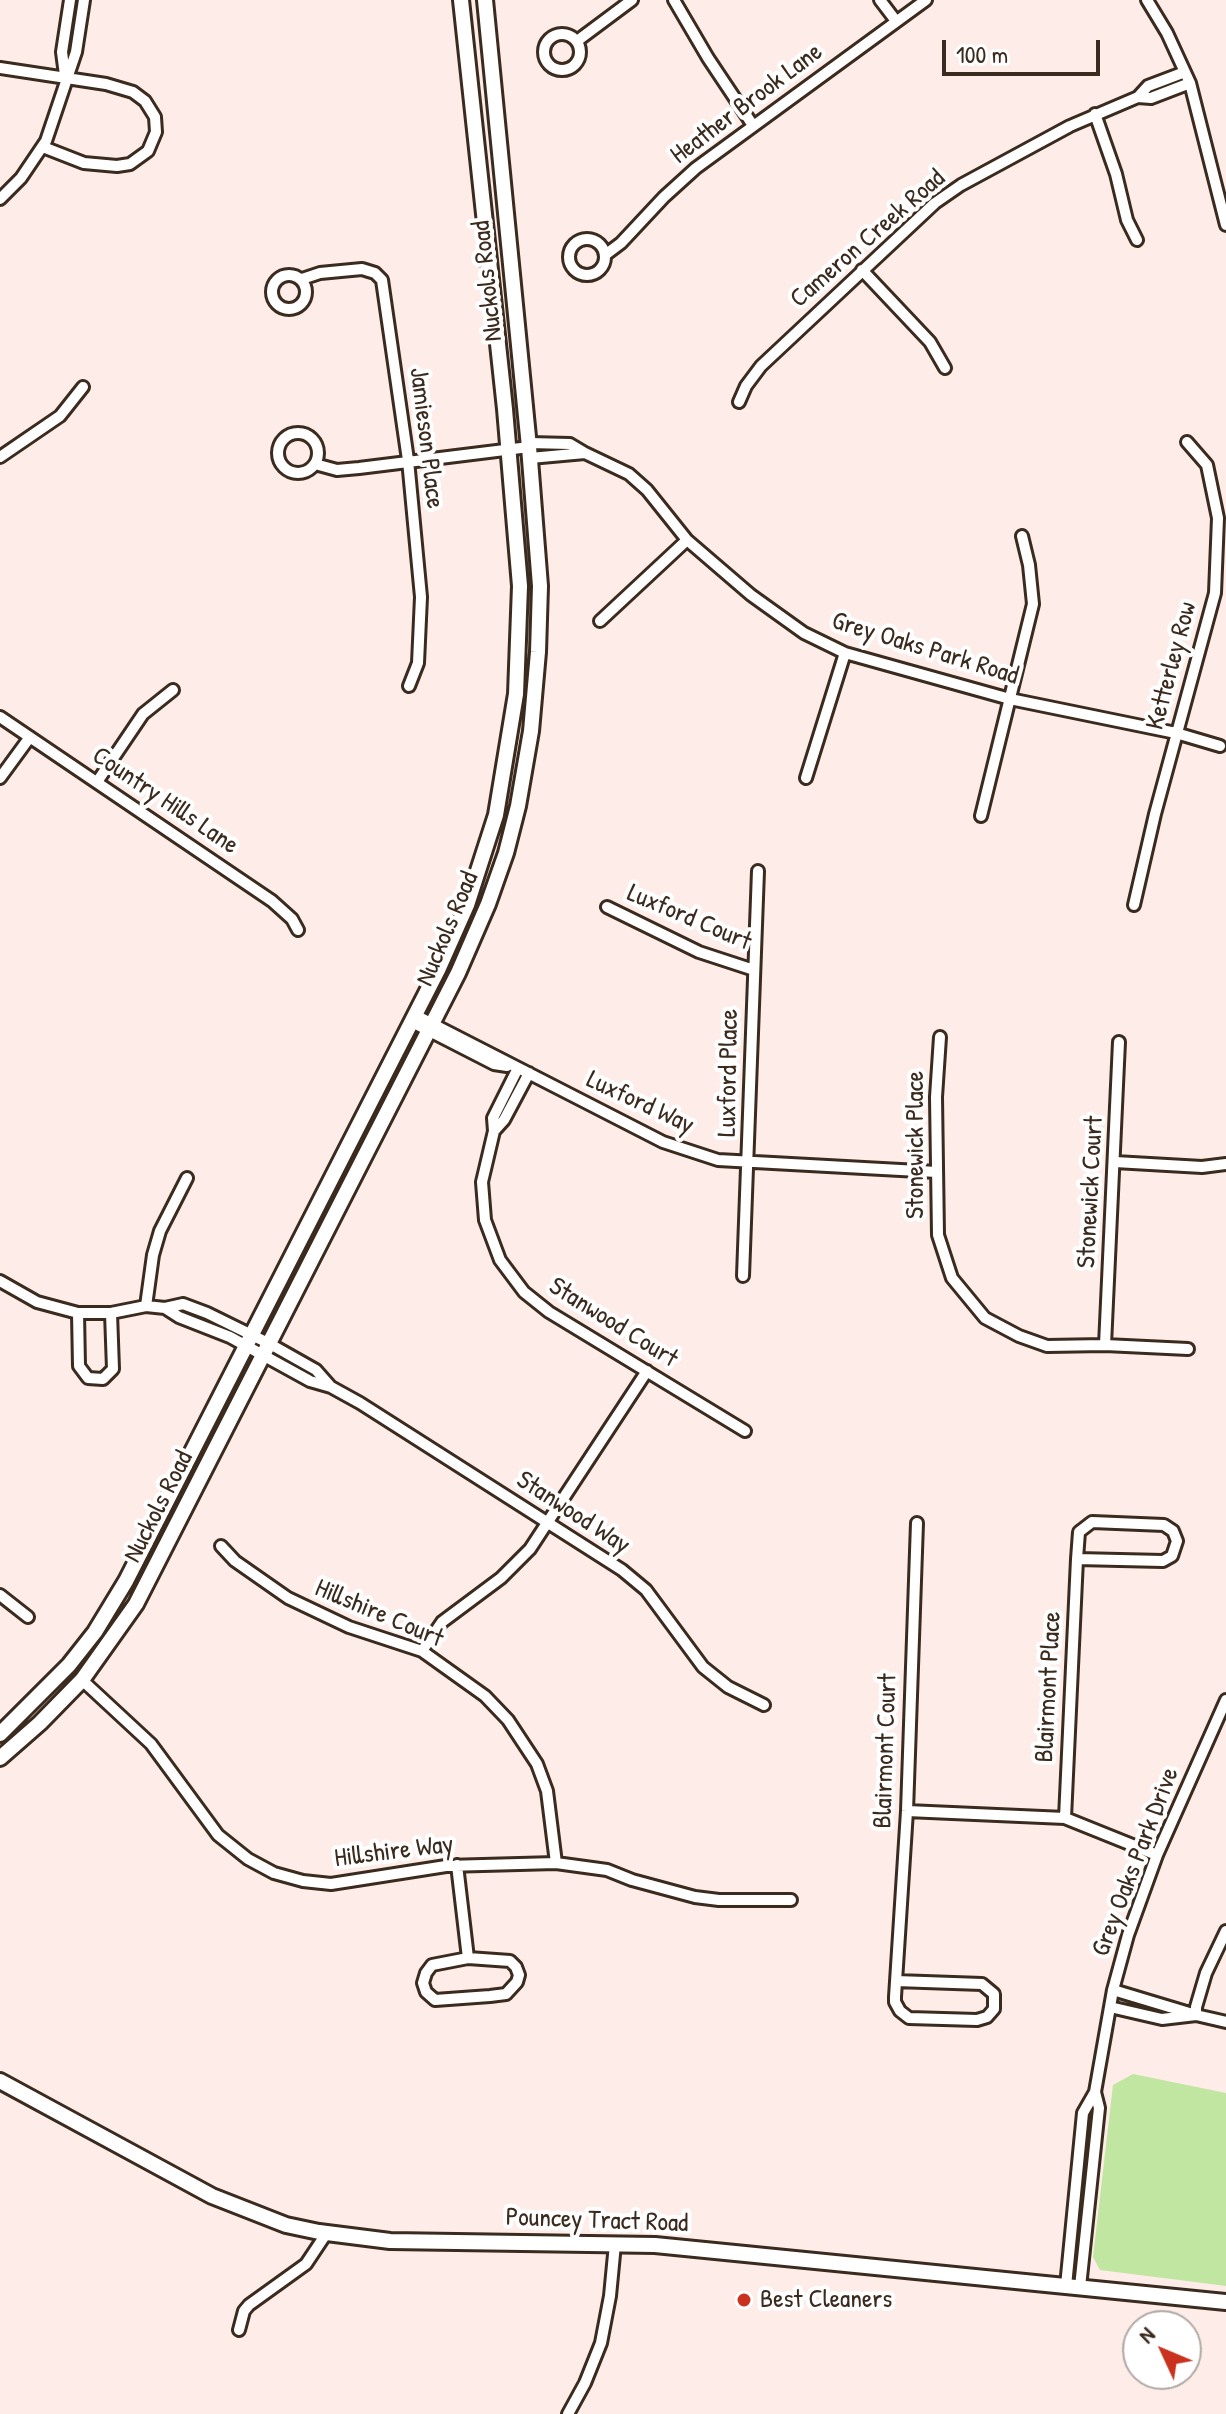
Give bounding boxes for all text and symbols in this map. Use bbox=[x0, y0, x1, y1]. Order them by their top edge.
scale bar bbox=[946, 24, 1104, 74]
street label: Heather Brook Lane bbox=[665, 37, 829, 171]
text: 100 m bbox=[956, 38, 1008, 70]
street label: Cameron Creek Road bbox=[784, 163, 952, 315]
street label: Nuckols Road bbox=[466, 219, 510, 343]
street label: Jamieson Place bbox=[402, 366, 450, 510]
street label: Ketterley Row bbox=[1140, 599, 1204, 733]
street label: Grey Oaks Park Road bbox=[828, 606, 1022, 692]
street label: Country Hills Lane bbox=[86, 741, 244, 861]
street label: Nuckols Road bbox=[410, 867, 486, 991]
street label: Luxford Court bbox=[622, 878, 756, 958]
street label: Luxford Place bbox=[712, 1009, 746, 1137]
street label: Luxford Way bbox=[581, 1065, 699, 1141]
street label: Stonewick Place bbox=[900, 1071, 932, 1219]
street label: Stonewick Court bbox=[1071, 1115, 1111, 1269]
street label: Stanwood Court bbox=[543, 1271, 683, 1375]
street label: Nuckols Road bbox=[118, 1446, 200, 1568]
street label: Stanwood Way bbox=[510, 1465, 636, 1561]
street label: Hillshire Court bbox=[310, 1573, 448, 1655]
street label: Blairmont Place bbox=[1029, 1611, 1069, 1763]
street label: Blairmont Court bbox=[868, 1673, 904, 1829]
street label: Grey Oaks Park Drive bbox=[1086, 1763, 1186, 1961]
street label: Hillshire Way bbox=[333, 1829, 455, 1875]
street label: Pouncey Tract Road bbox=[505, 2202, 689, 2240]
place label: Best Cleaners bbox=[760, 2284, 892, 2316]
marker: Best Cleaners bbox=[735, 2291, 753, 2309]
north arrow bbox=[1122, 2310, 1202, 2390]
text: N bbox=[1131, 2320, 1161, 2349]

